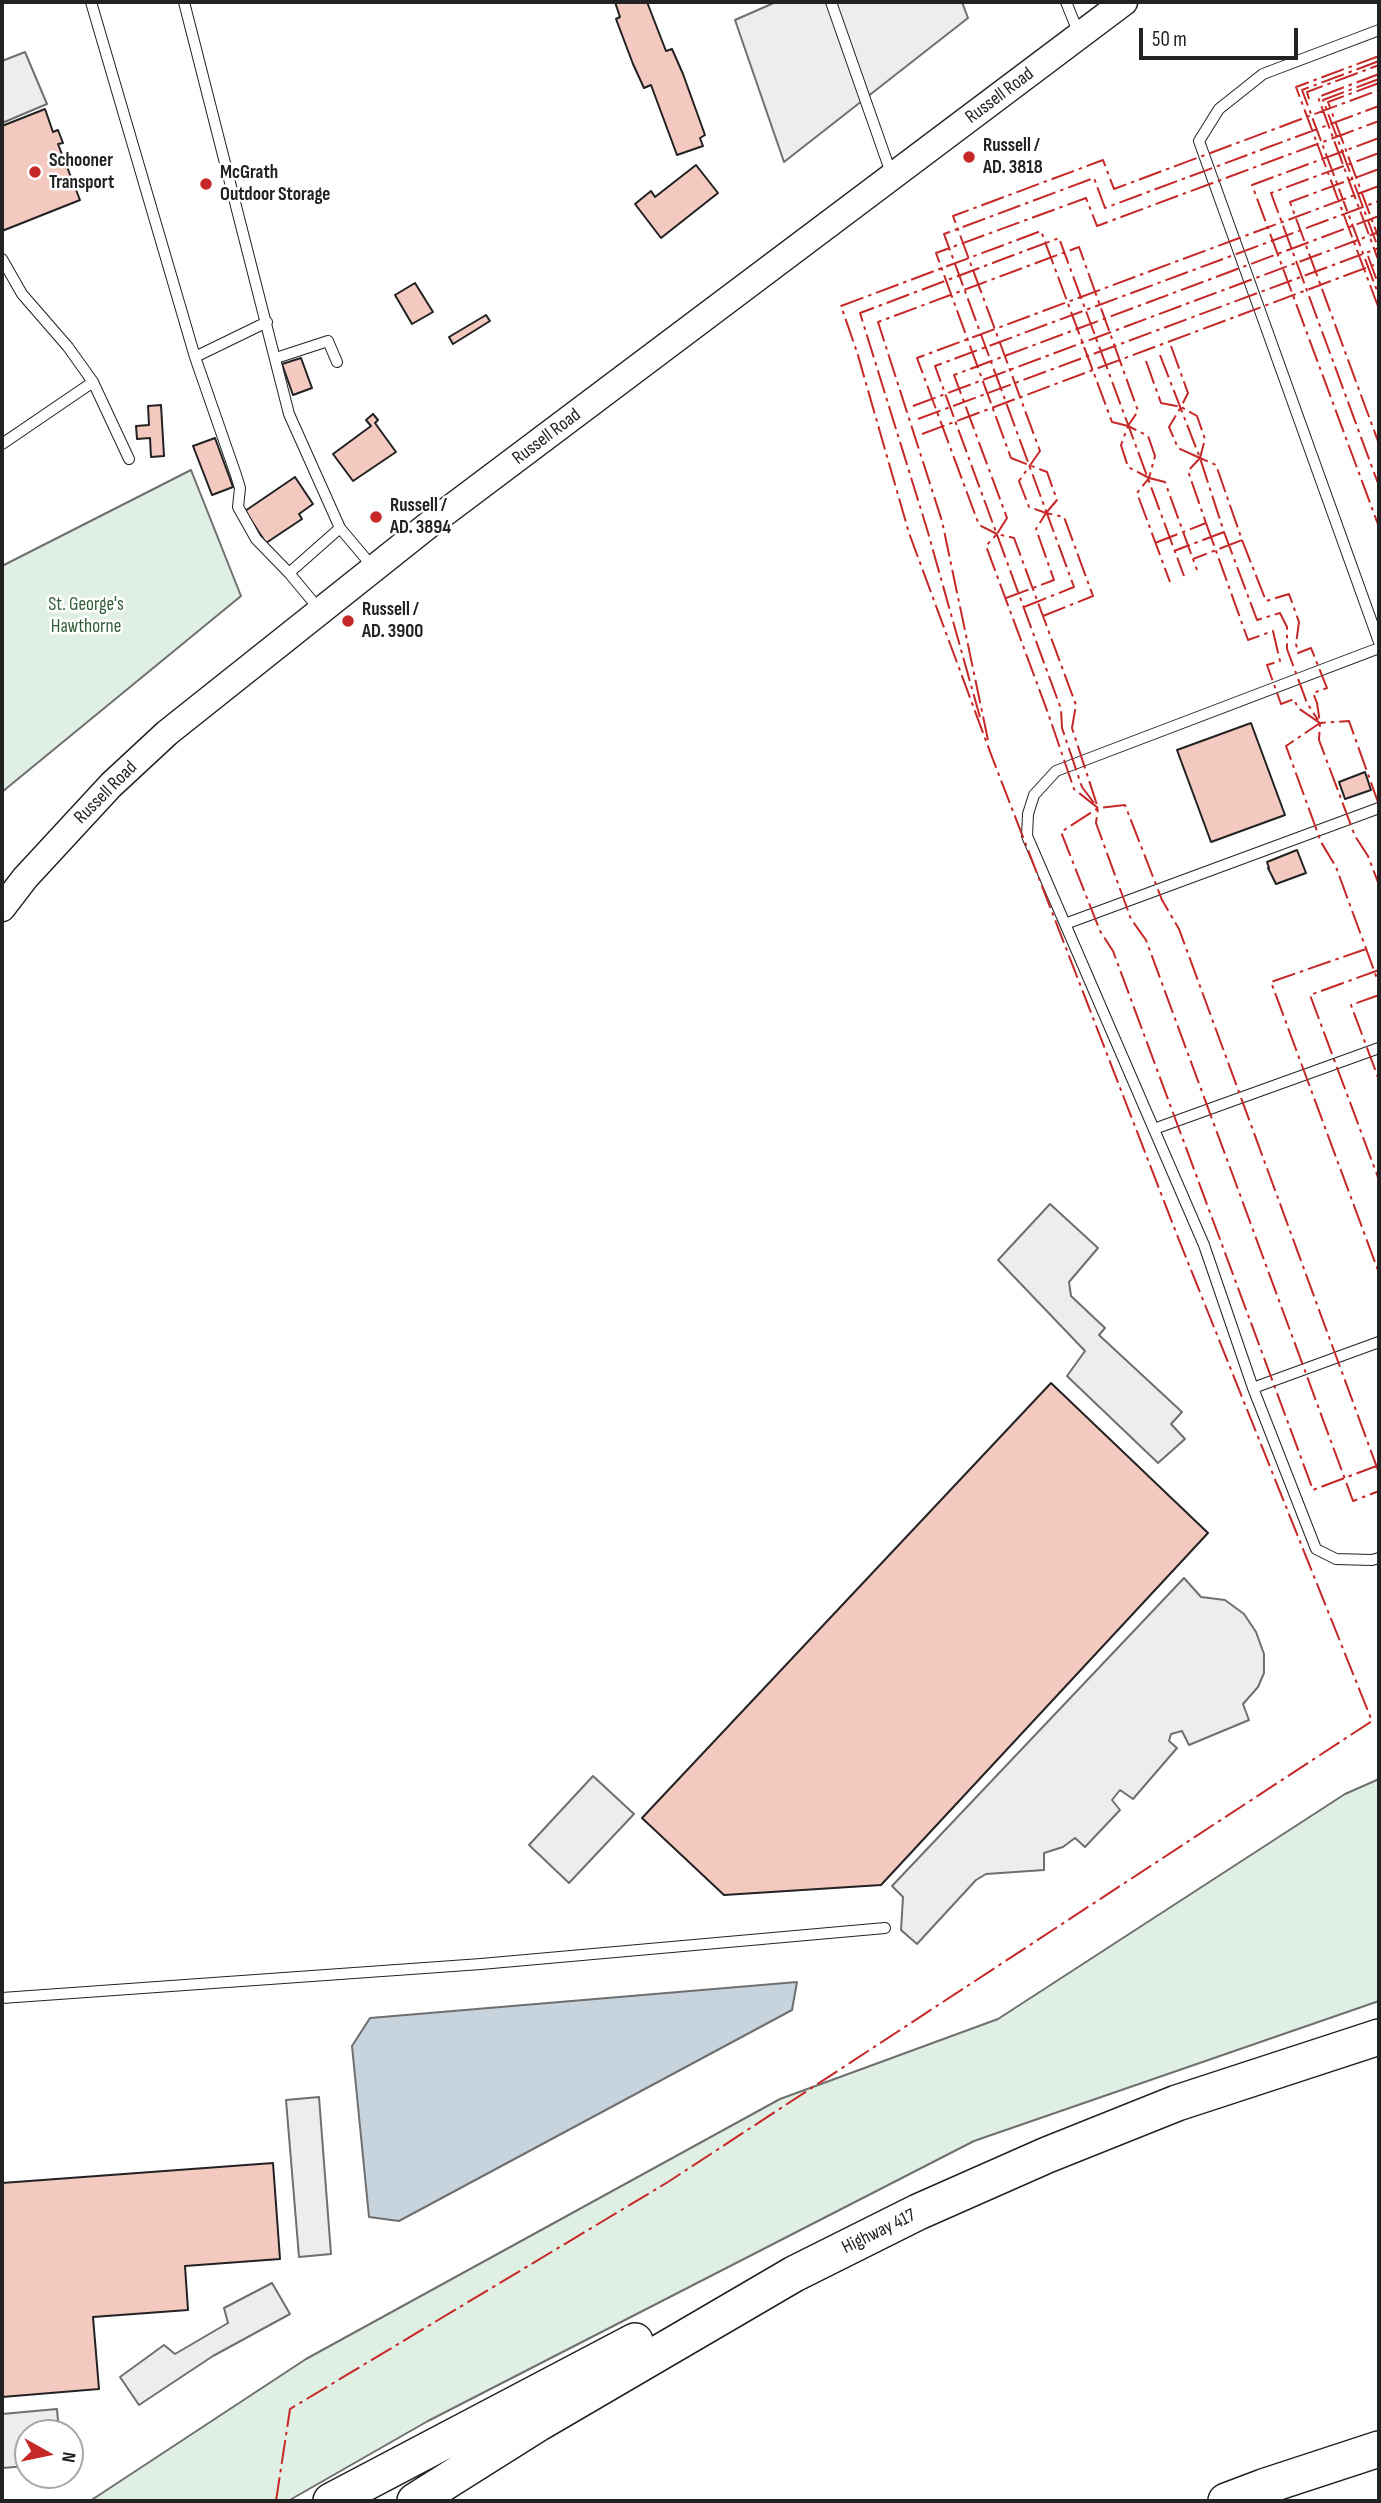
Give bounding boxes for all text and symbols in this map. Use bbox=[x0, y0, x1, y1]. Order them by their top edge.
scale bar bbox=[1143, 14, 1302, 58]
text: 50 m bbox=[1152, 27, 1187, 52]
street label: Russell Road bbox=[961, 63, 1039, 129]
place label: Russell / AD. 3818 bbox=[983, 135, 1043, 179]
marker: Russell / AD. 3818 bbox=[961, 149, 977, 165]
place label: Schooner Transport bbox=[49, 150, 114, 194]
place label: McGrath Outdoor Storage bbox=[220, 162, 330, 206]
marker: Schooner Transport bbox=[27, 164, 43, 180]
marker: McGrath Outdoor Storage bbox=[198, 176, 214, 192]
street label: Russell Road bbox=[508, 404, 586, 470]
place label: Russell / AD. 3894 bbox=[390, 495, 451, 539]
marker: Russell / AD. 3894 bbox=[368, 509, 384, 525]
park label: St. George's Hawthorne bbox=[48, 594, 124, 638]
place label: Russell / AD. 3900 bbox=[362, 599, 423, 643]
marker: Russell / AD. 3900 bbox=[340, 613, 356, 629]
street label: Russell Road bbox=[70, 757, 142, 829]
street label: Highway 417 bbox=[838, 2204, 920, 2260]
north arrow bbox=[14, 2419, 84, 2489]
text: N bbox=[56, 2450, 80, 2464]

